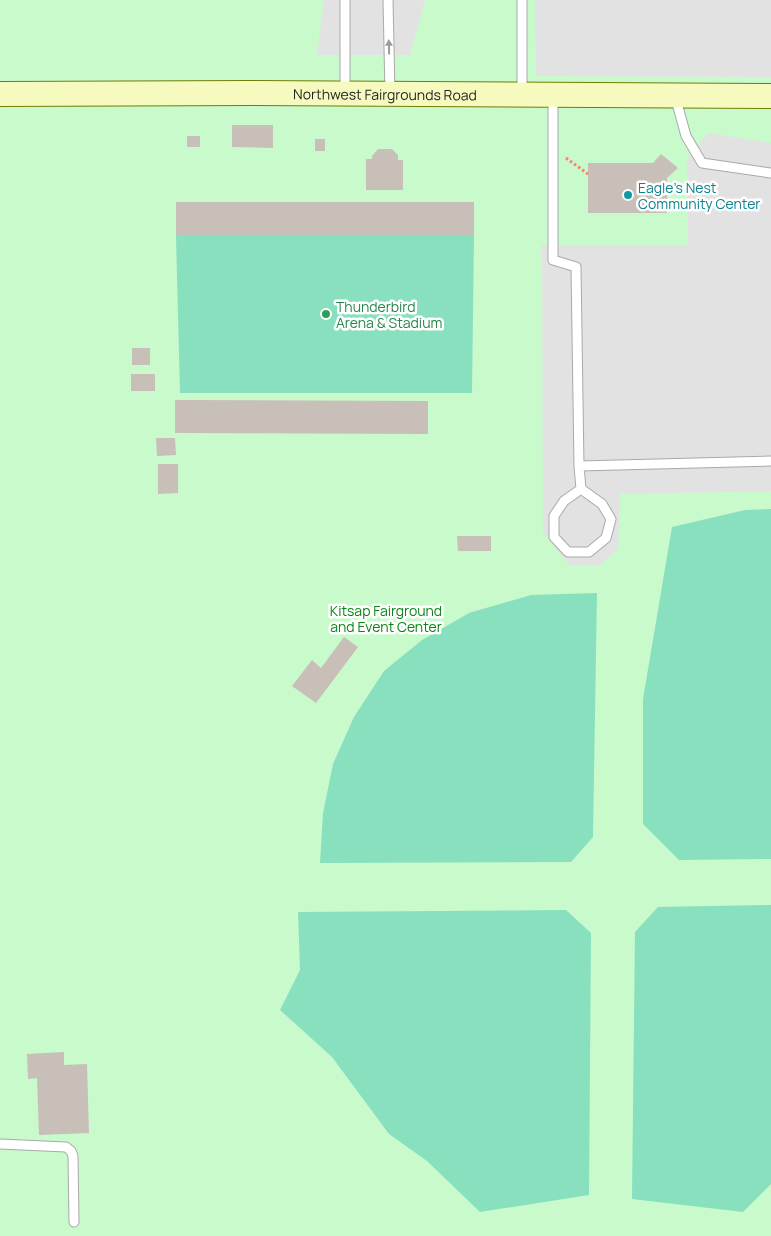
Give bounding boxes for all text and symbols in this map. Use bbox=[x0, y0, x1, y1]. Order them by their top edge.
one-way arrow bbox=[385, 39, 393, 55]
street label: Northwest Fairgrounds Road bbox=[293, 84, 477, 104]
place label: Eagle's Nest Community Center bbox=[638, 178, 760, 213]
marker: Eagle's Nest Community Center bbox=[622, 189, 634, 201]
place label: Thunderbird Arena & Stadium bbox=[336, 297, 442, 332]
marker: Thunderbird Arena & Stadium bbox=[320, 308, 332, 320]
park label: Kitsap Fairground and Event Center bbox=[330, 601, 442, 636]

